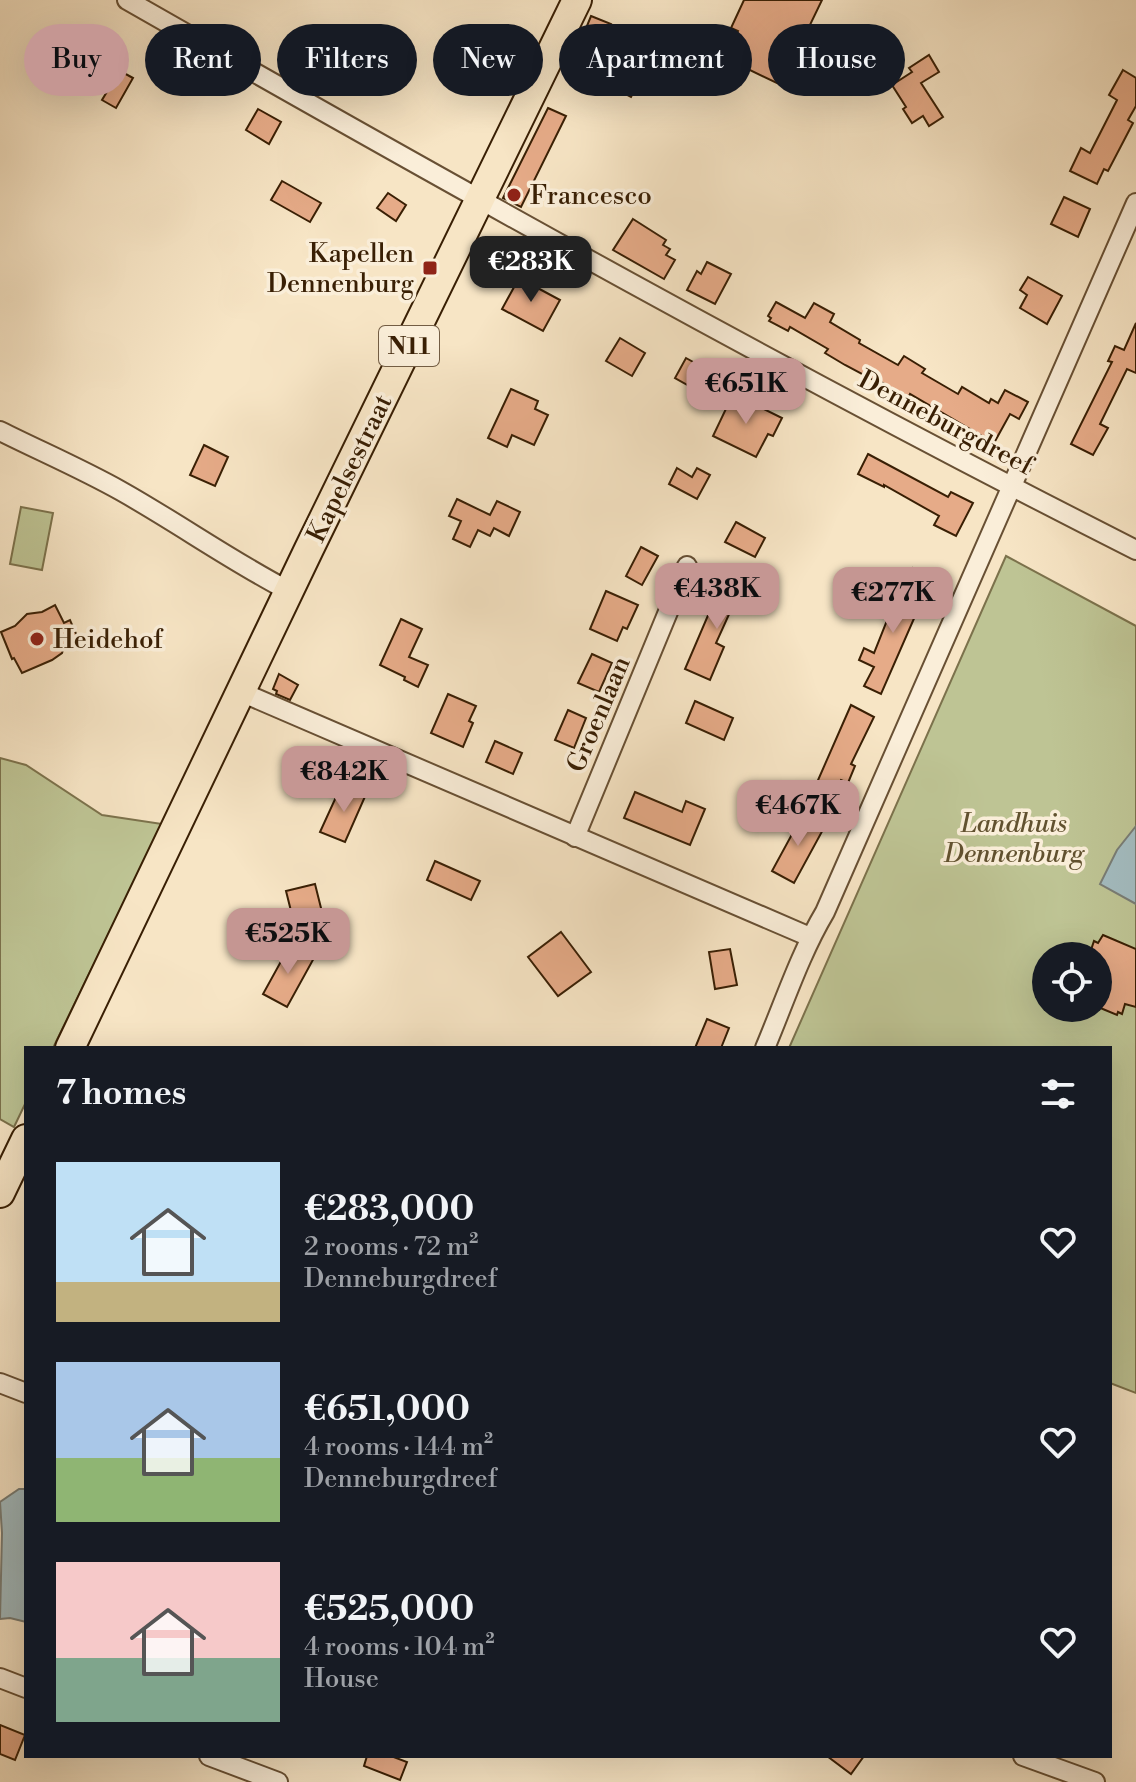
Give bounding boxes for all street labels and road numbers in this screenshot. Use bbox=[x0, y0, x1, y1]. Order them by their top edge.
road number: N11 bbox=[379, 326, 439, 366]
street label: Denneburgdreef bbox=[853, 363, 1040, 483]
street label: Kapelsestraat bbox=[300, 389, 400, 548]
street label: Groenlaan bbox=[560, 652, 638, 777]

